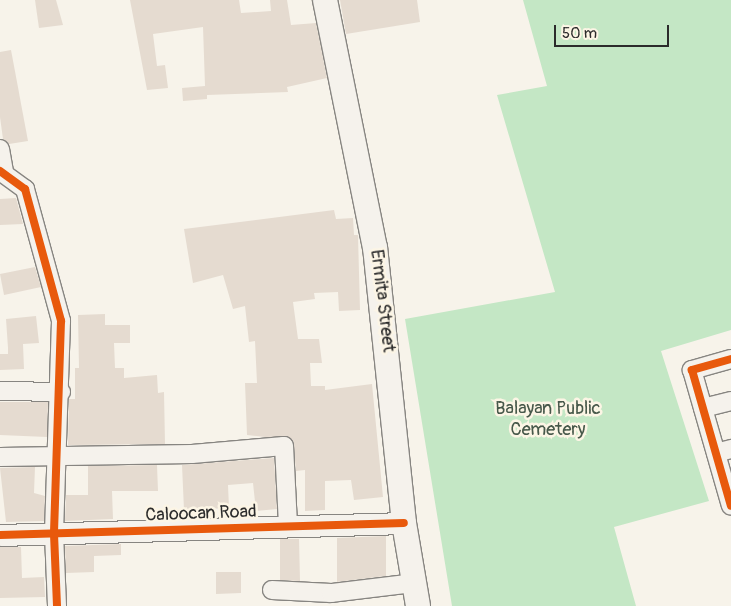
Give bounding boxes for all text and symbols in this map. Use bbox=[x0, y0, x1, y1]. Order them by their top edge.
scale bar bbox=[556, 15, 671, 47]
text: 50 m bbox=[562, 24, 597, 43]
street label: Ermita Street bbox=[365, 248, 399, 354]
park label: Balayan Public Cemetery bbox=[495, 399, 601, 442]
street label: Caloocan Road bbox=[145, 501, 257, 527]

